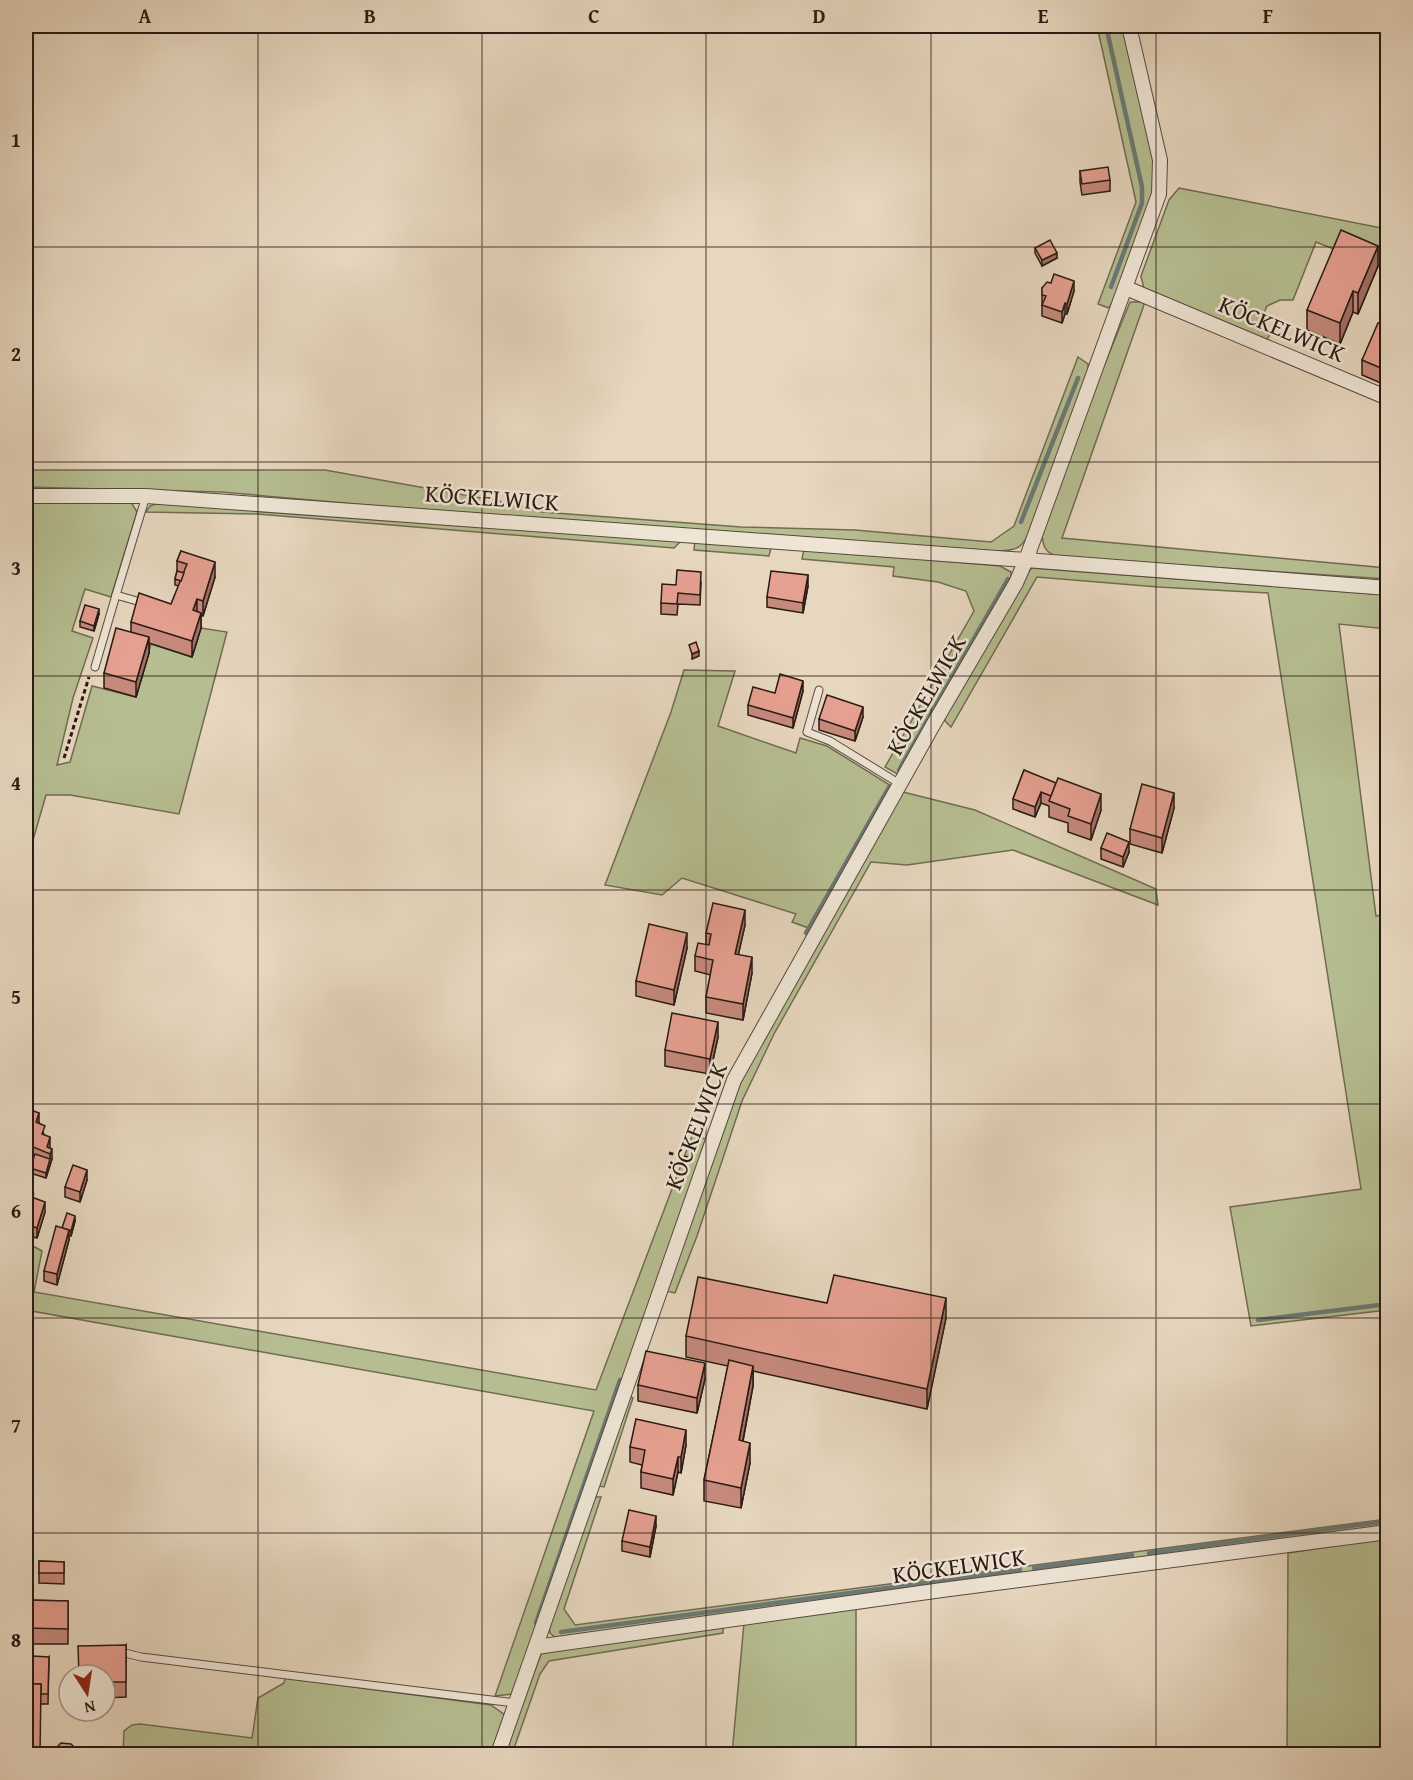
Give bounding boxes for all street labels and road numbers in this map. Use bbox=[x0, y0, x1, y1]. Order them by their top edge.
street label: KÖCKELWICK bbox=[1214, 286, 1352, 371]
street label: KÖCKELWICK bbox=[424, 475, 561, 520]
street label: KÖCKELWICK bbox=[877, 627, 975, 762]
street label: KÖCKELWICK bbox=[655, 1056, 736, 1195]
street label: KÖCKELWICK bbox=[890, 1539, 1029, 1592]

